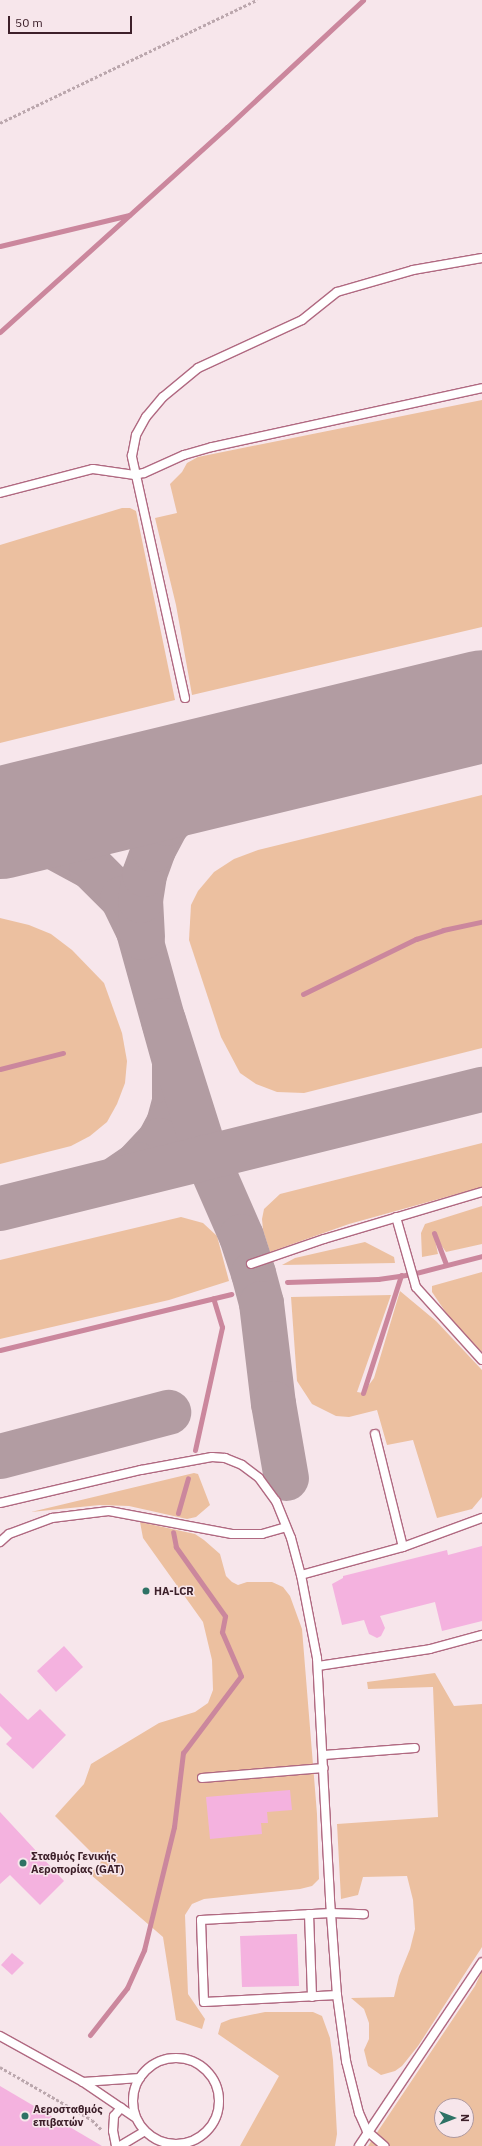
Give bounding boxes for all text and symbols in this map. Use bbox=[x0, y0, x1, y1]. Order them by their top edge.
scale bar bbox=[10, 8, 134, 34]
text: 50 m bbox=[15, 15, 43, 30]
place label: HA-LCR bbox=[154, 1584, 194, 1598]
marker: HA-LCR bbox=[141, 1586, 151, 1596]
place label: Σταθμός Γενικής Αεροπορίας (GAT) bbox=[31, 1850, 124, 1876]
marker: Σταθμός Γενικής Αεροπορίας (GAT) bbox=[18, 1858, 28, 1868]
north arrow bbox=[434, 2098, 474, 2138]
place label: Αεροσταθμός επιβατών bbox=[33, 2103, 103, 2129]
marker: Αεροσταθμός επιβατών bbox=[20, 2111, 30, 2121]
text: N bbox=[458, 2114, 472, 2122]

